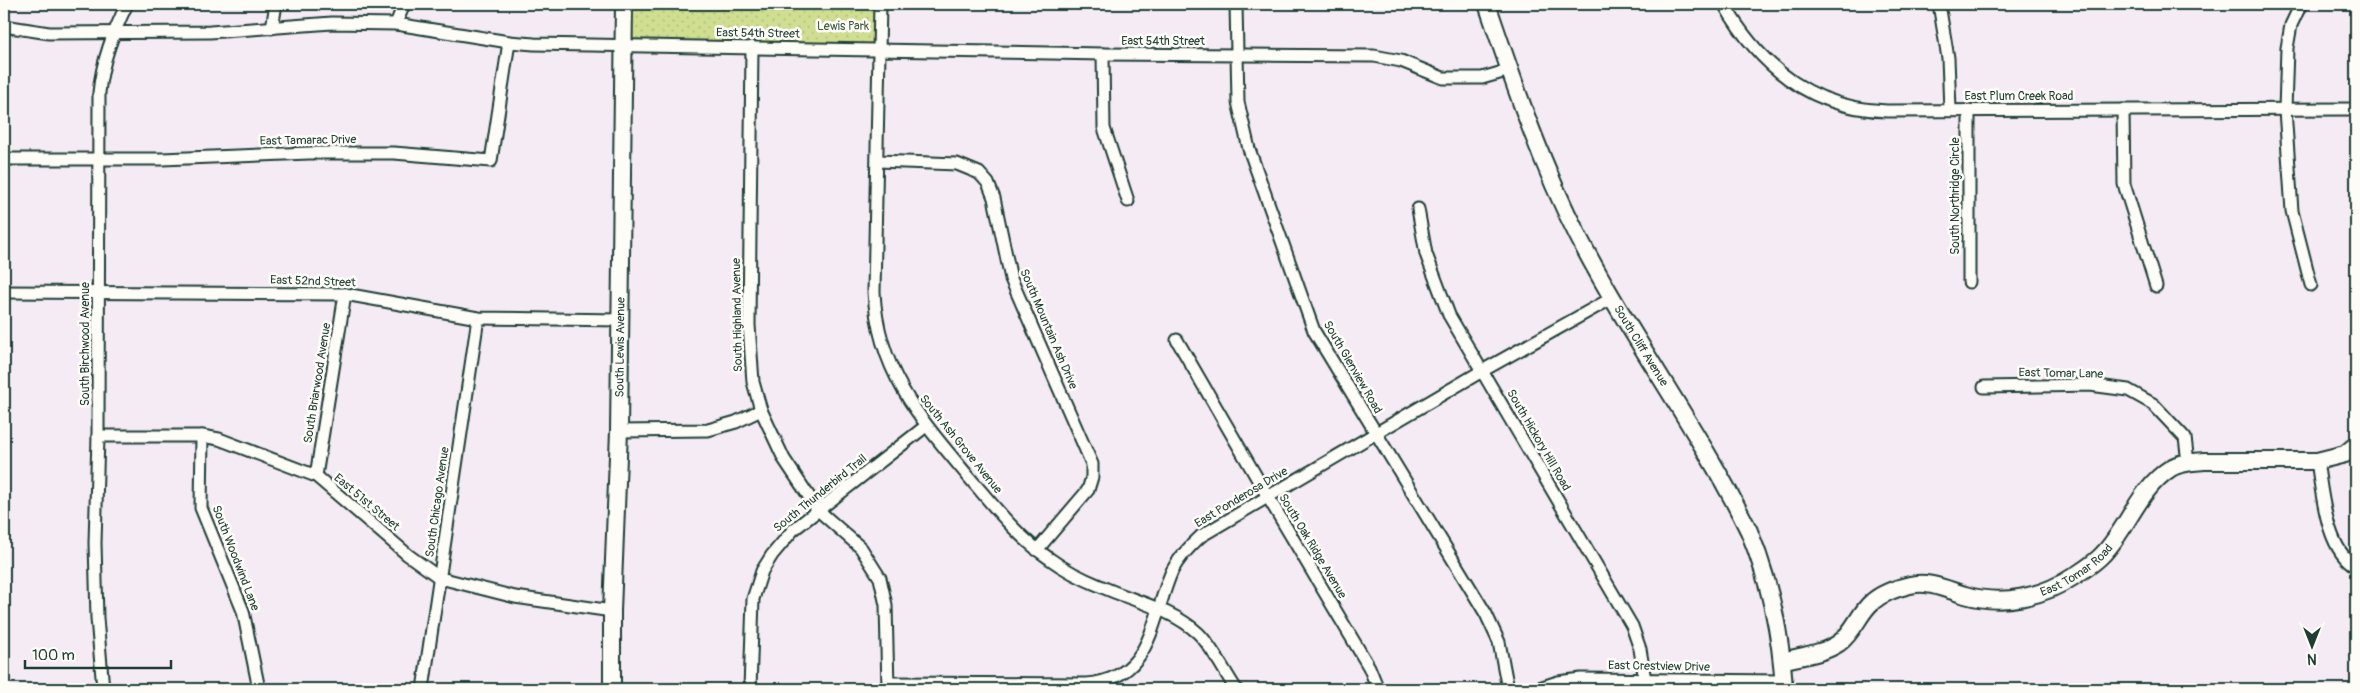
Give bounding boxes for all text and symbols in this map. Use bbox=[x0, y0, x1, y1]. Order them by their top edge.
park label: Lewis Park bbox=[817, 19, 869, 34]
street label: East 54th Street bbox=[716, 25, 800, 42]
street label: East 54th Street bbox=[1121, 34, 1205, 49]
street label: East Plum Creek Road bbox=[1965, 89, 2074, 104]
street label: East Tamarac Drive bbox=[260, 132, 356, 149]
street label: South Northridge Circle bbox=[1948, 137, 1963, 255]
street label: South Highland Avenue bbox=[729, 258, 746, 372]
street label: South Mountain Ash Drive bbox=[1016, 267, 1081, 392]
street label: East 52nd Street bbox=[270, 273, 356, 290]
street label: South Birchwood Avenue bbox=[78, 282, 93, 406]
street label: South Lewis Avenue bbox=[612, 297, 629, 397]
street label: South Cliff Avenue bbox=[1610, 303, 1671, 389]
street label: South Glenview Road bbox=[1320, 318, 1385, 416]
street label: South Briarwood Avenue bbox=[301, 322, 334, 445]
street label: East Tomar Lane bbox=[2019, 365, 2104, 382]
street label: South Hickory Hill Road bbox=[1503, 387, 1574, 494]
street label: South Ash Grove Avenue bbox=[916, 392, 1005, 497]
street label: South Chicago Avenue bbox=[422, 446, 453, 558]
street label: South Thunderbird Trail bbox=[771, 451, 870, 536]
street label: East Ponderosa Drive bbox=[1192, 464, 1291, 531]
street label: East 51st Street bbox=[331, 471, 403, 534]
street label: South Oak Ridge Avenue bbox=[1275, 491, 1350, 601]
street label: South Woodwind Lane bbox=[209, 503, 263, 613]
street label: East Tomar Road bbox=[2038, 541, 2117, 600]
north arrow bbox=[2288, 620, 2338, 670]
scale bar bbox=[25, 638, 171, 670]
text: 100 m bbox=[32, 646, 75, 665]
text: N bbox=[2307, 650, 2317, 667]
street label: East Crestview Drive bbox=[1608, 658, 1710, 675]

